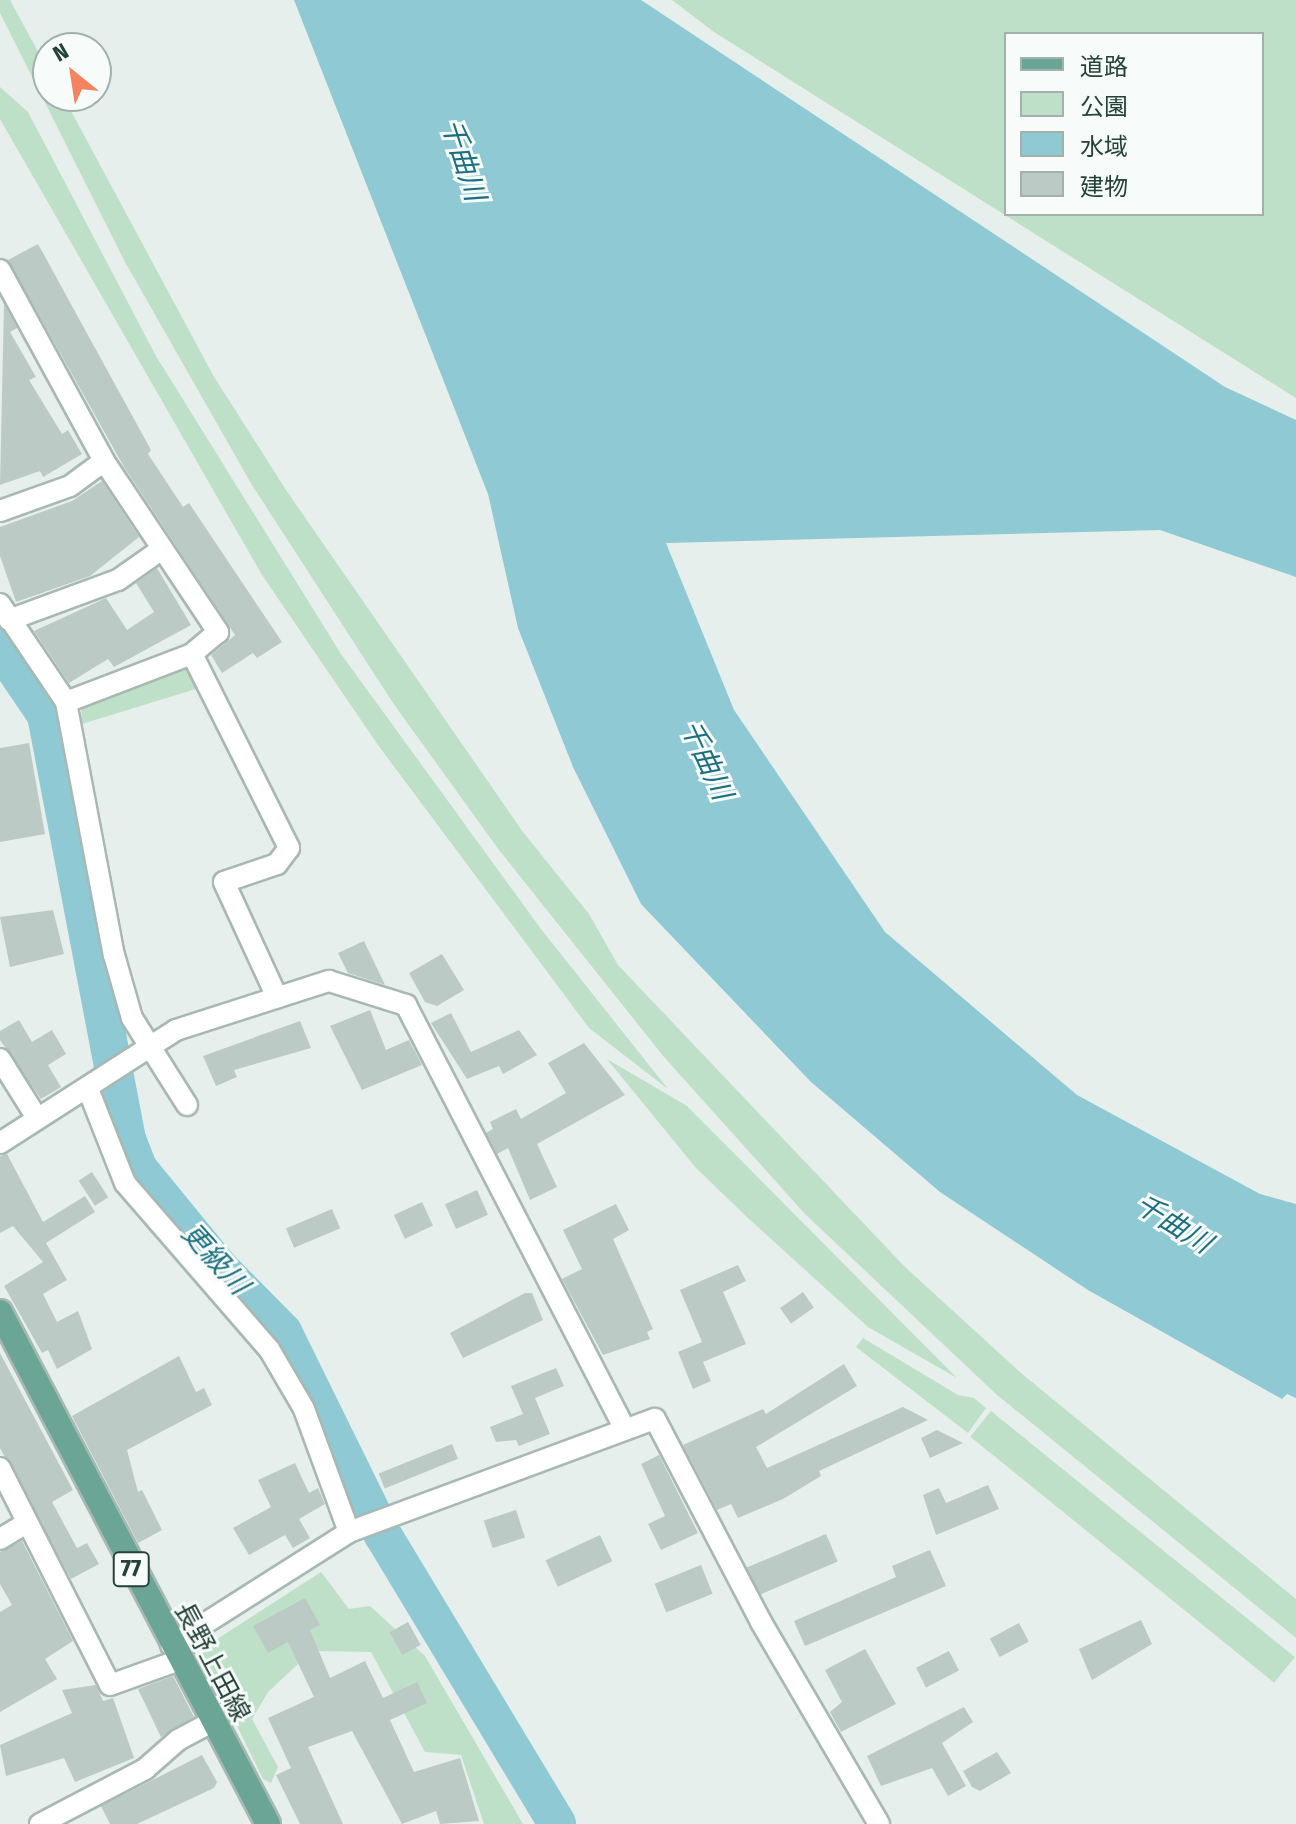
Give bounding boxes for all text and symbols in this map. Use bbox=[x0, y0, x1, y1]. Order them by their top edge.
north arrow bbox=[32, 32, 112, 112]
legend bbox=[1004, 32, 1264, 216]
text: N bbox=[48, 38, 73, 68]
text: 道路 bbox=[1080, 53, 1128, 81]
text: 公園 bbox=[1080, 93, 1128, 121]
water label: 千曲川 bbox=[434, 115, 492, 205]
text: 水域 bbox=[1080, 133, 1128, 161]
text: 建物 bbox=[1080, 173, 1128, 201]
water label: 千曲川 bbox=[673, 715, 739, 805]
water label: 千曲川 bbox=[1128, 1187, 1218, 1261]
water label: 更級川 bbox=[174, 1217, 256, 1301]
road number: 77 bbox=[111, 1549, 151, 1589]
street label: 長野上田線 bbox=[168, 1597, 256, 1727]

